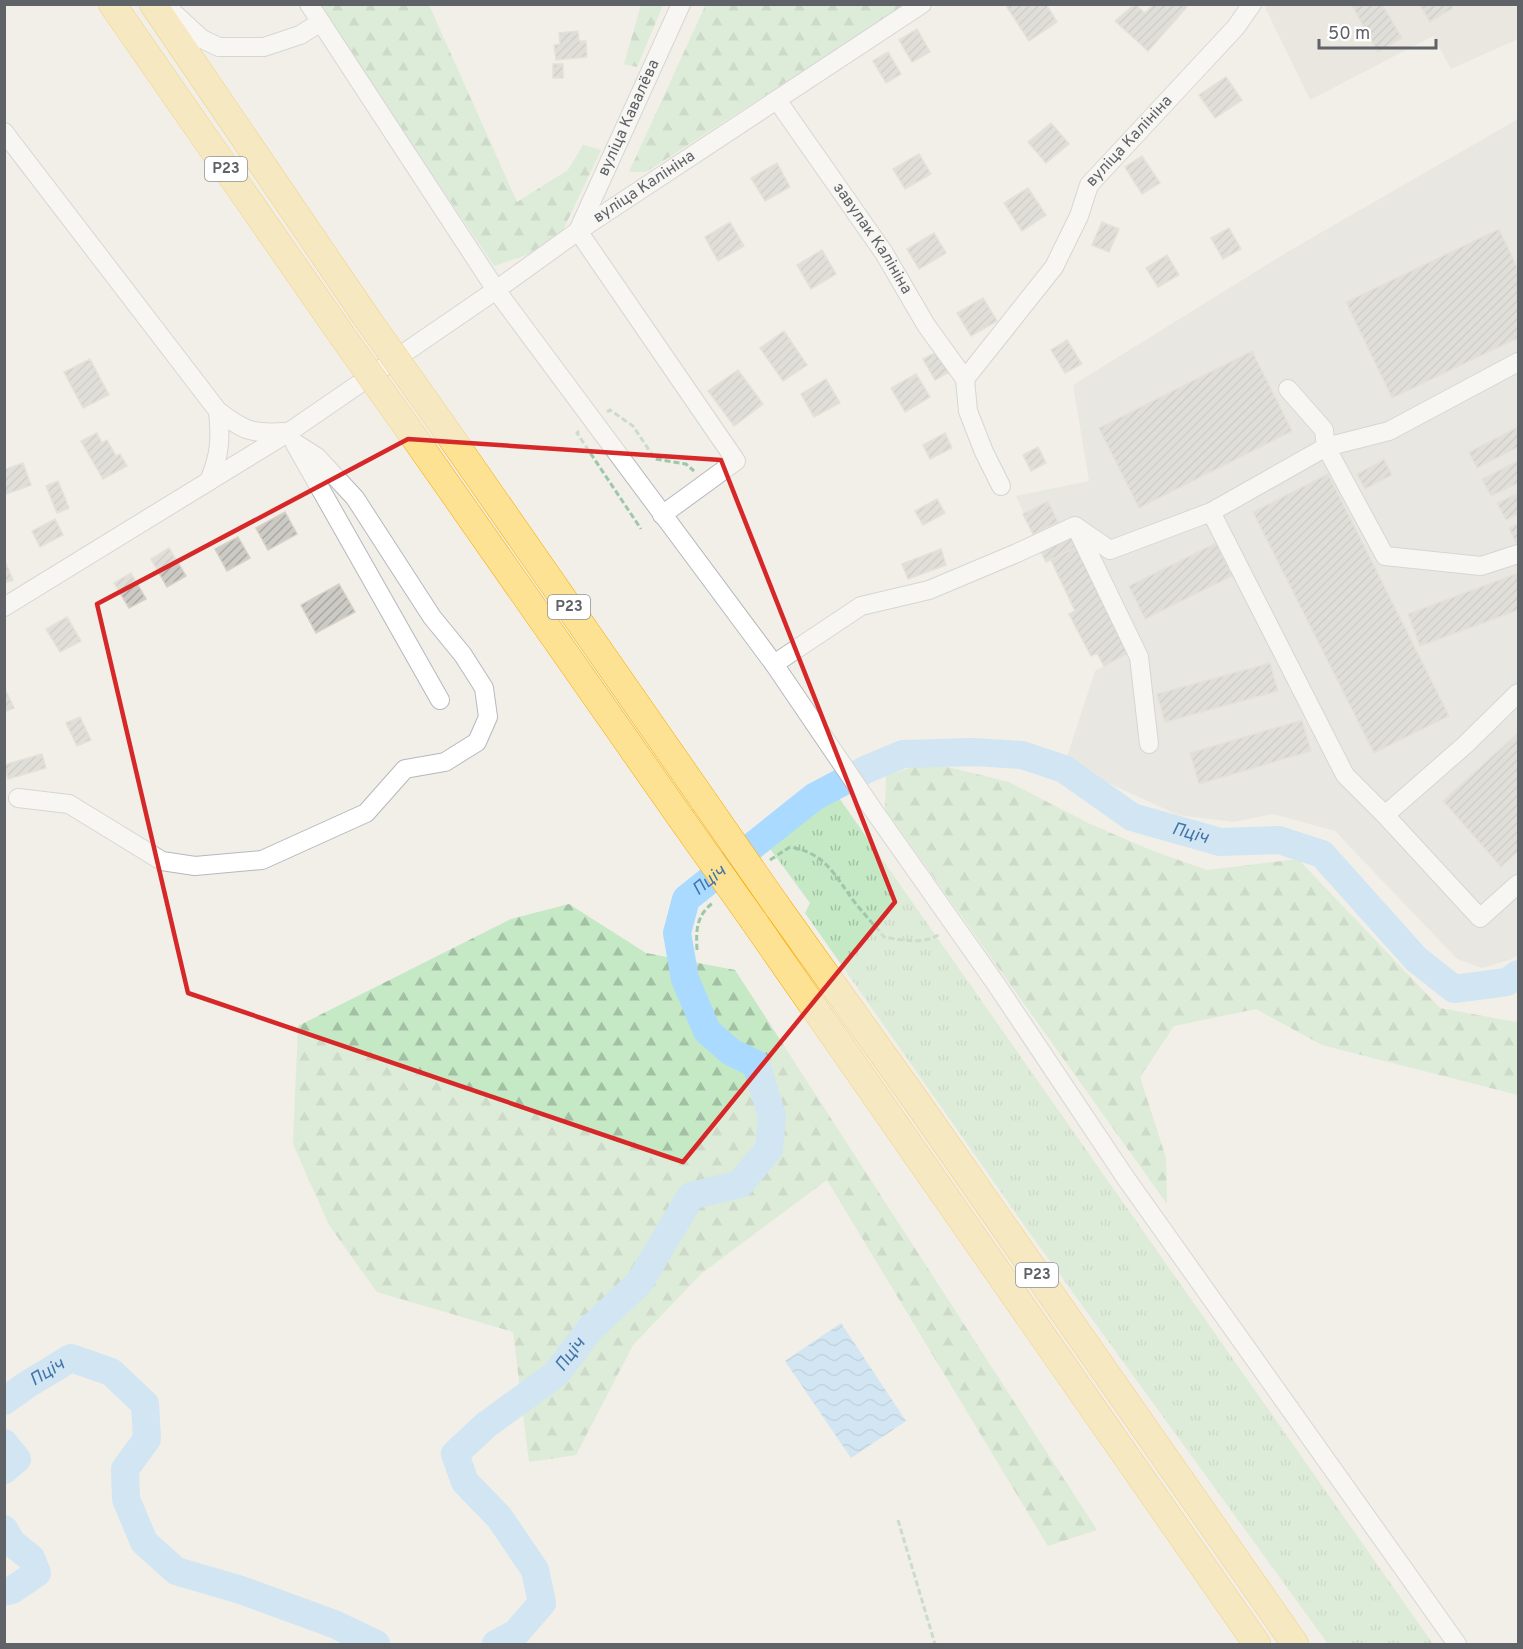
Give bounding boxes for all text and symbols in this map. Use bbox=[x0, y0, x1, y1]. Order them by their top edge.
scale bar bbox=[1319, 12, 1436, 50]
text: 50 m bbox=[1328, 23, 1370, 46]
street label: вуліца Кавалёва bbox=[594, 57, 664, 180]
street label: вуліца Калініна bbox=[1082, 91, 1177, 191]
street label: вуліца Калініна bbox=[590, 146, 699, 228]
road number: Р23 bbox=[205, 157, 247, 181]
street label: завулак Калініна bbox=[828, 179, 916, 298]
road number: Р23 bbox=[548, 595, 590, 619]
water label: Пціч bbox=[1169, 817, 1211, 850]
water label: Пціч bbox=[688, 860, 731, 901]
road number: Р23 bbox=[1016, 1263, 1058, 1287]
water label: Пціч bbox=[550, 1333, 591, 1376]
water label: Пціч bbox=[26, 1353, 69, 1392]

